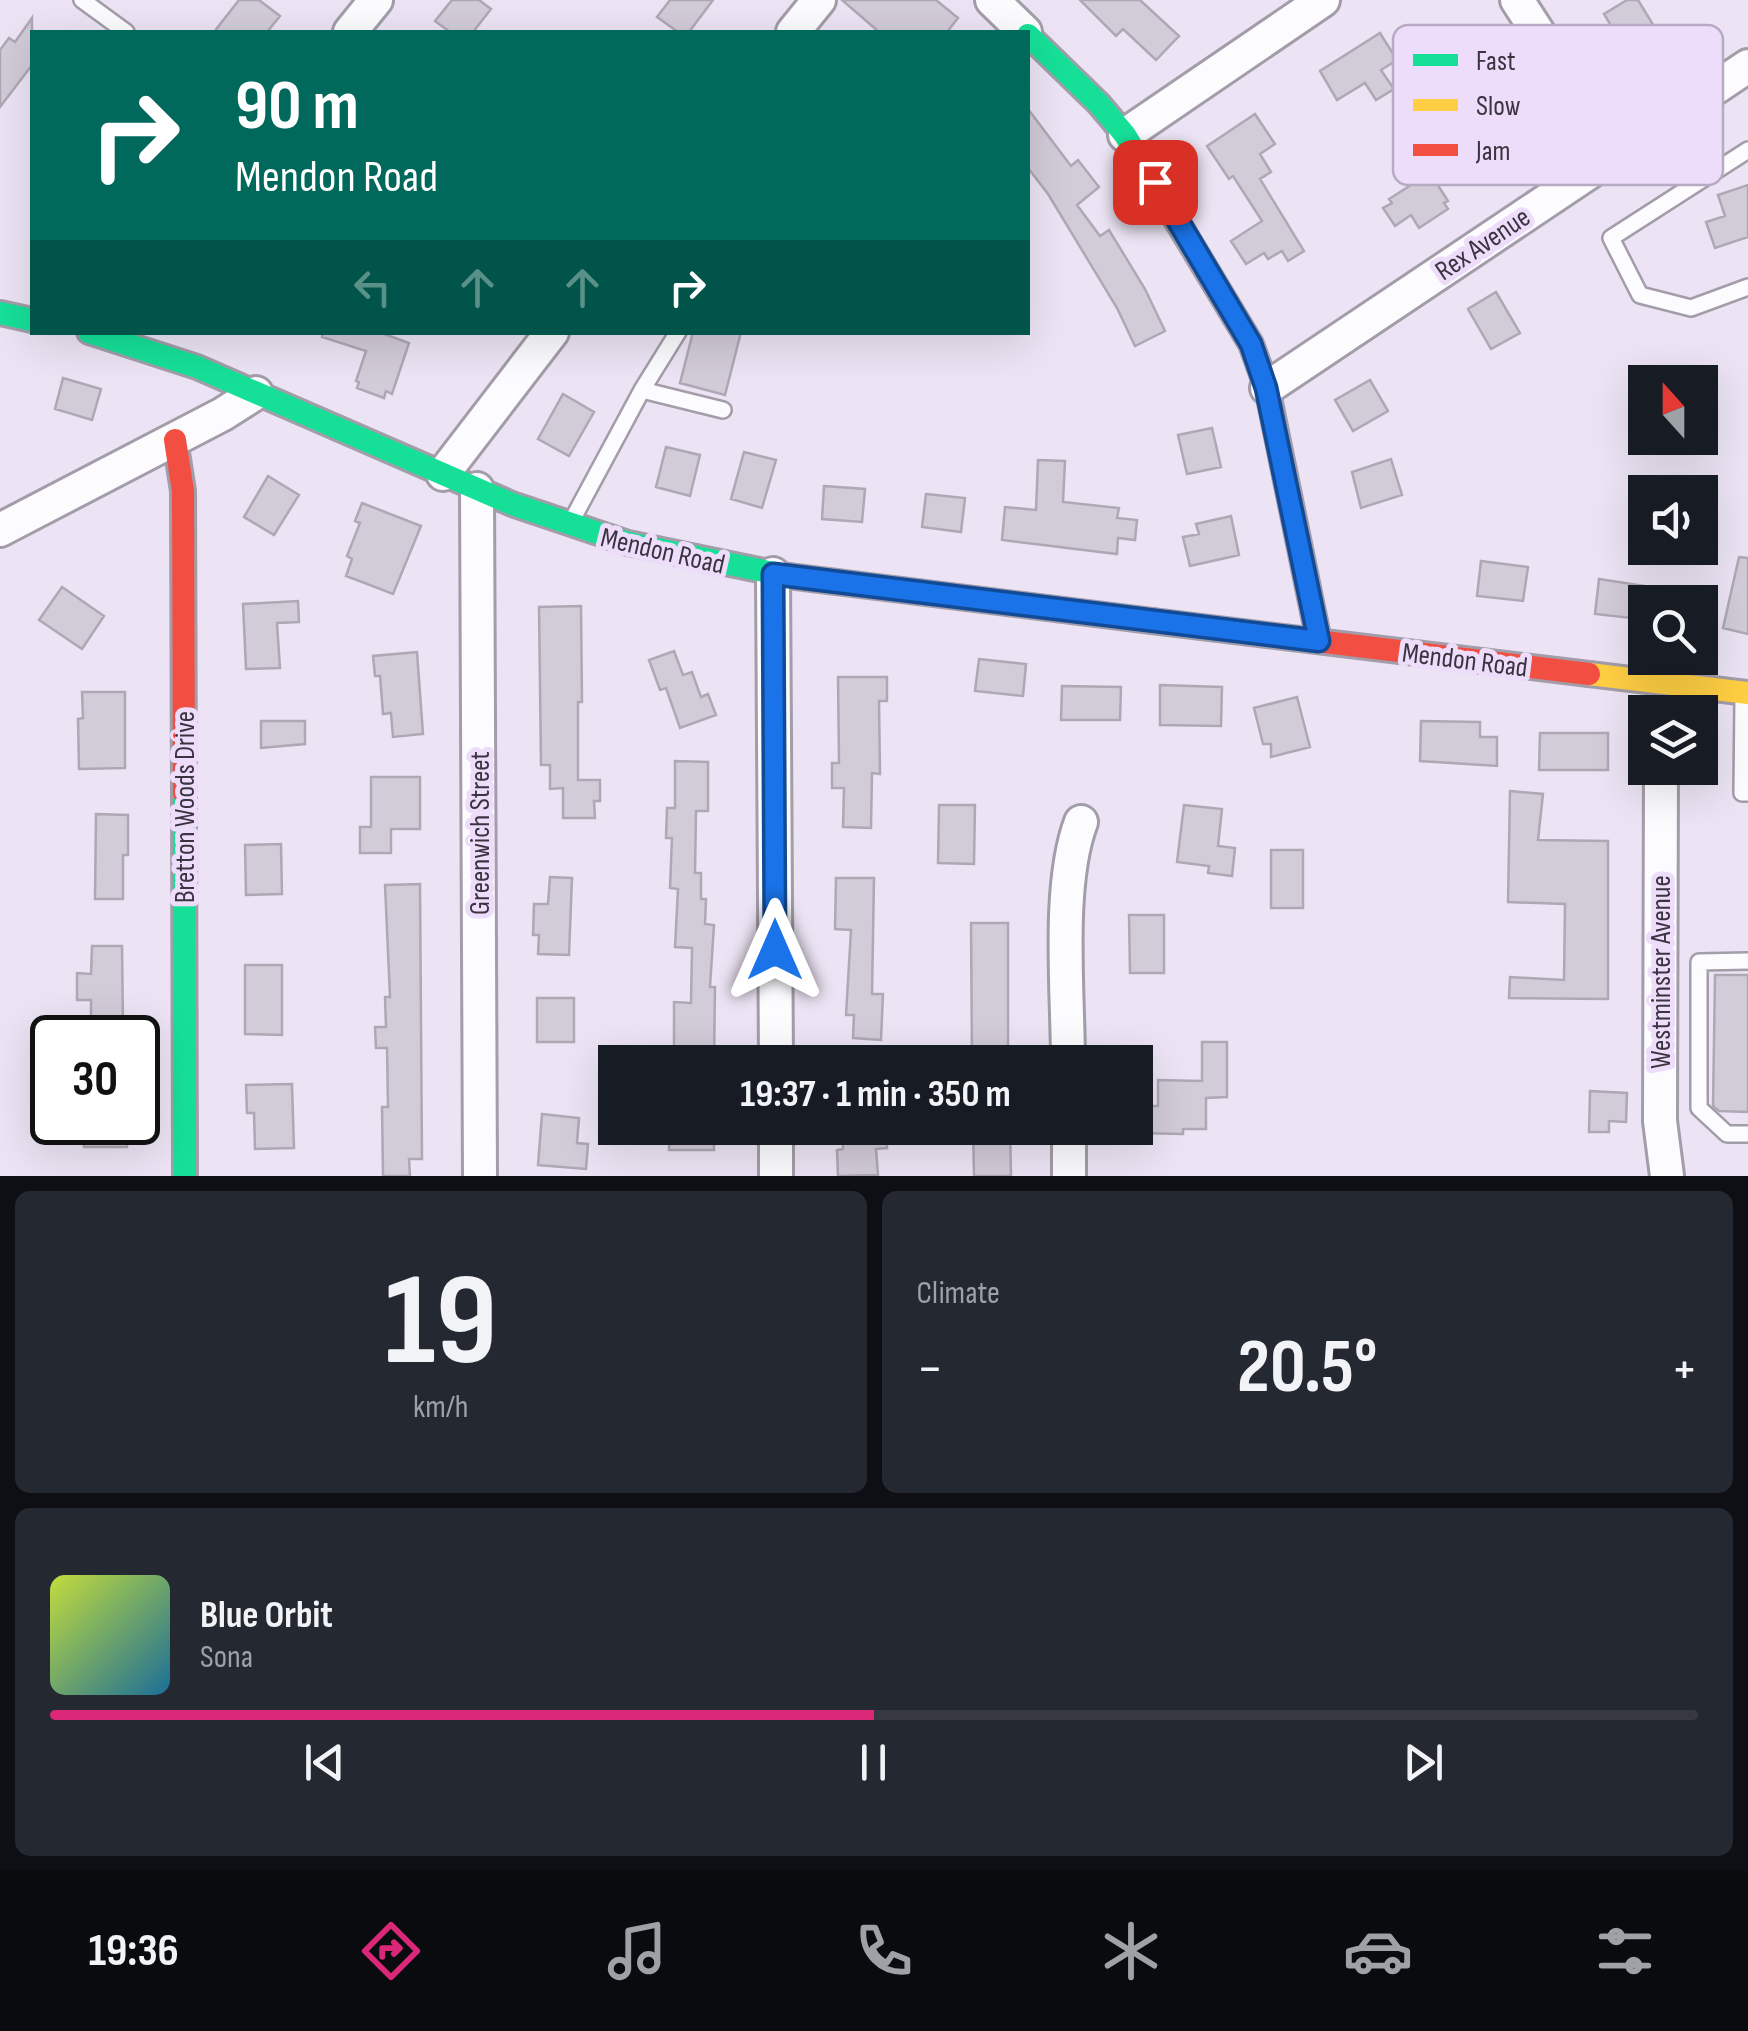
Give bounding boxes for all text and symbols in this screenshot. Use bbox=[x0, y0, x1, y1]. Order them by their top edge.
legend bbox=[1393, 25, 1723, 185]
text: Fast bbox=[1476, 45, 1515, 78]
text: 90 m bbox=[235, 65, 359, 149]
icon: right bbox=[70, 70, 200, 200]
text: Slow bbox=[1476, 90, 1521, 123]
text: Jam bbox=[1475, 135, 1511, 168]
pin bbox=[1113, 140, 1198, 225]
text: Mendon Road bbox=[235, 150, 438, 205]
icon: arrive bbox=[1128, 155, 1183, 210]
street label: Rex Avenue bbox=[1429, 201, 1536, 288]
icon: left bbox=[345, 260, 400, 315]
icon: ahead bbox=[450, 260, 505, 315]
icon: ahead bbox=[555, 260, 610, 315]
icon: right bbox=[660, 260, 715, 315]
north arrow bbox=[1628, 365, 1718, 455]
map controls bbox=[1628, 365, 1718, 785]
button: sound bbox=[1628, 475, 1718, 565]
street label: Mendon Road bbox=[597, 521, 728, 582]
button: search bbox=[1628, 585, 1718, 675]
street label: Mendon Road bbox=[1400, 636, 1529, 685]
button: layers bbox=[1628, 695, 1718, 785]
street label: Bretton Woods Drive bbox=[169, 711, 202, 903]
street label: Greenwich Street bbox=[464, 751, 497, 915]
street label: Westminster Avenue bbox=[1645, 875, 1678, 1069]
position arrow bbox=[723, 898, 827, 1002]
speed limit sign: 30 bbox=[30, 1015, 160, 1145]
text: 19:37 · 1 min · 350 m bbox=[740, 1072, 1011, 1117]
text: 19 bbox=[384, 1245, 497, 1401]
text: Climate bbox=[917, 1274, 1000, 1313]
text: 20.5° bbox=[1237, 1323, 1377, 1414]
text: − bbox=[917, 1336, 943, 1403]
text: + bbox=[1671, 1336, 1698, 1403]
text: km/h bbox=[413, 1388, 468, 1427]
text: Blue Orbit bbox=[200, 1593, 333, 1638]
text: Sona bbox=[200, 1638, 253, 1677]
icon: previous bbox=[297, 1735, 352, 1790]
icon: pause bbox=[846, 1735, 901, 1790]
icon: next bbox=[1396, 1735, 1451, 1790]
icon: directions bbox=[356, 1916, 426, 1986]
icon: music bbox=[602, 1916, 672, 1986]
icon: phone bbox=[849, 1916, 919, 1986]
icon: climate bbox=[1096, 1916, 1166, 1986]
icon: car bbox=[1343, 1916, 1413, 1986]
icon: filters bbox=[1590, 1916, 1660, 1986]
text: 19:36 bbox=[88, 1924, 179, 1979]

